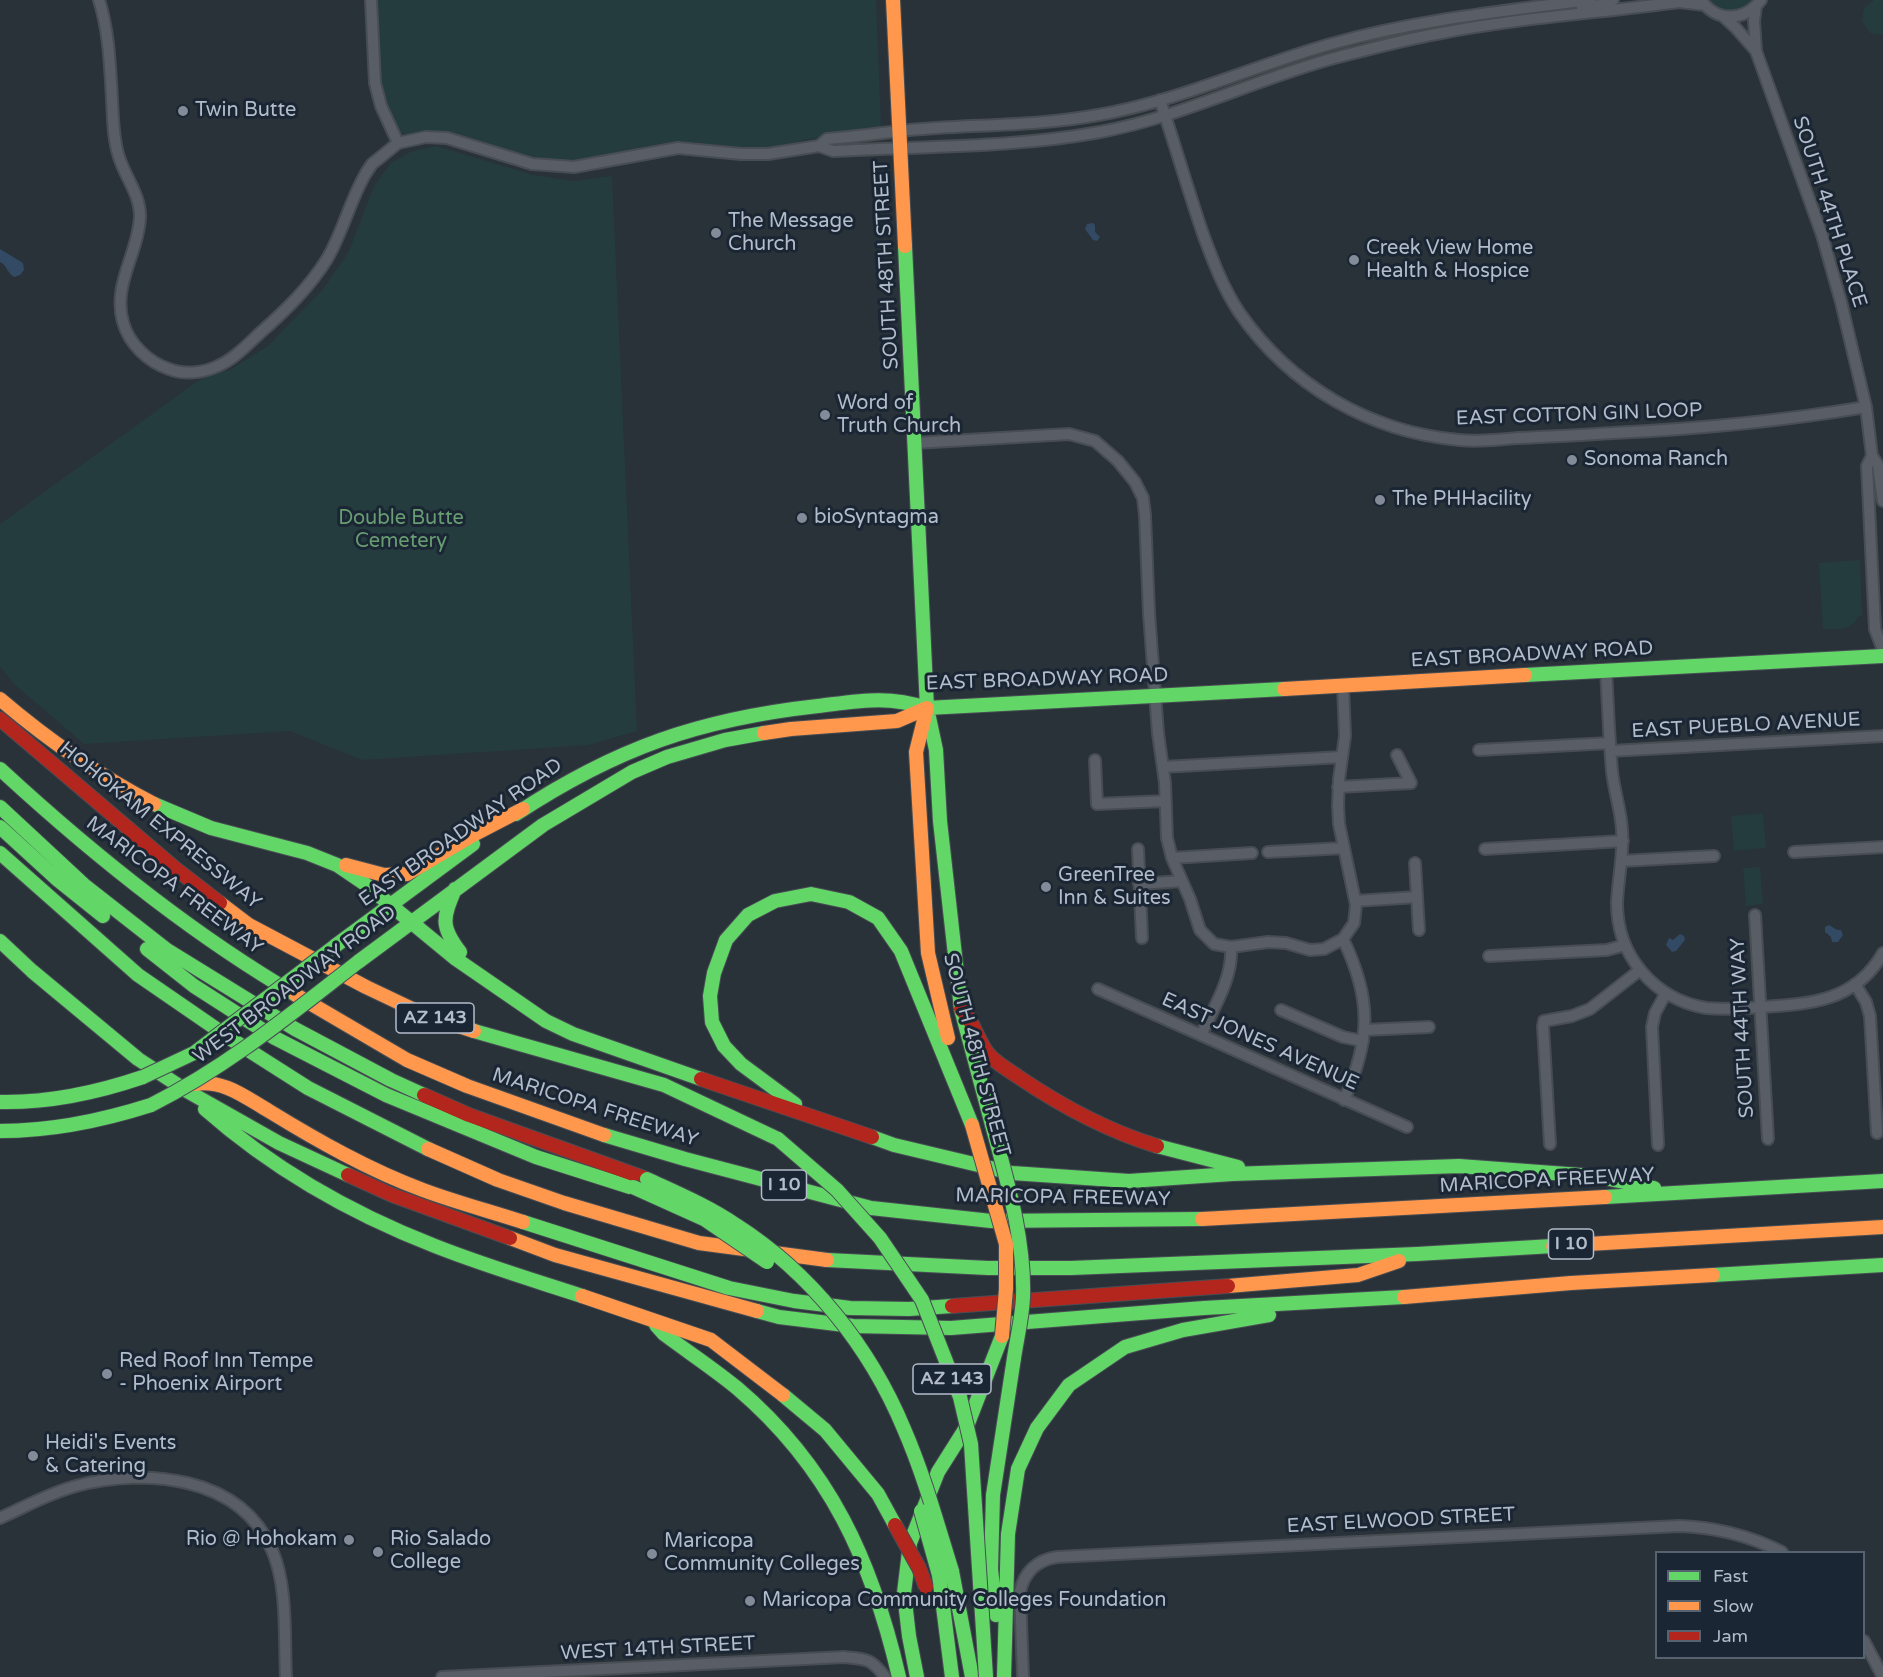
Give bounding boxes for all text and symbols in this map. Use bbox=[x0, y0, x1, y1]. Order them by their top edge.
place label: Twin Butte bbox=[195, 99, 296, 123]
marker: Twin Butte bbox=[176, 104, 190, 118]
street label: SOUTH 44TH PLACE bbox=[1787, 113, 1871, 311]
street label: SOUTH 48TH STREET bbox=[870, 160, 904, 370]
place label: The Message Church bbox=[728, 210, 853, 257]
marker: The Message Church bbox=[709, 226, 723, 240]
place label: Creek View Home Health & Hospice bbox=[1366, 237, 1533, 284]
marker: Creek View Home Health & Hospice bbox=[1347, 253, 1361, 267]
place label: Word of Truth Church bbox=[837, 392, 961, 439]
street label: EAST COTTON GIN LOOP bbox=[1455, 399, 1703, 431]
marker: Word of Truth Church bbox=[818, 408, 832, 422]
place label: Sonoma Ranch bbox=[1584, 448, 1728, 472]
marker: Sonoma Ranch bbox=[1565, 453, 1579, 467]
place label: The PHHacility bbox=[1392, 488, 1532, 512]
marker: The PHHacility bbox=[1373, 493, 1387, 507]
place label: bioSyntagma bbox=[814, 506, 939, 530]
park label: Double Butte Cemetery bbox=[338, 507, 464, 554]
marker: bioSyntagma bbox=[795, 511, 809, 525]
street label: EAST BROADWAY ROAD bbox=[1410, 637, 1654, 673]
street label: EAST BROADWAY ROAD bbox=[925, 664, 1169, 696]
street label: EAST PUEBLO AVENUE bbox=[1631, 708, 1861, 744]
street label: HOHOKAM EXPRESSWAY bbox=[54, 737, 266, 915]
street label: EAST BROADWAY ROAD bbox=[355, 754, 567, 912]
street label: MARICOPA FREEWAY bbox=[81, 812, 267, 960]
place label: GreenTree Inn & Suites bbox=[1058, 864, 1171, 911]
marker: GreenTree Inn & Suites bbox=[1039, 880, 1053, 894]
street label: WEST BROADWAY ROAD bbox=[189, 901, 401, 1069]
street label: SOUTH 44TH WAY bbox=[1726, 937, 1760, 1119]
street label: SOUTH 48TH STREET bbox=[937, 951, 1015, 1159]
street label: EAST JONES AVENUE bbox=[1158, 988, 1362, 1096]
road number: AZ 143 bbox=[396, 1003, 474, 1033]
street label: MARICOPA FREEWAY bbox=[489, 1063, 701, 1153]
street label: MARICOPA FREEWAY bbox=[1439, 1163, 1655, 1199]
road number: I 10 bbox=[762, 1170, 806, 1200]
street label: MARICOPA FREEWAY bbox=[955, 1184, 1171, 1212]
road number: I 10 bbox=[1548, 1229, 1594, 1259]
place label: Red Roof Inn Tempe - Phoenix Airport bbox=[119, 1350, 313, 1397]
road number: AZ 143 bbox=[913, 1364, 991, 1394]
marker: Red Roof Inn Tempe - Phoenix Airport bbox=[100, 1367, 114, 1381]
place label: Heidi's Events & Catering bbox=[45, 1432, 176, 1479]
marker: Heidi's Events & Catering bbox=[26, 1449, 40, 1463]
street label: EAST ELWOOD STREET bbox=[1286, 1503, 1516, 1539]
place label: Rio @ Hohokam bbox=[186, 1528, 337, 1552]
place label: Rio Salado College bbox=[390, 1528, 491, 1575]
place label: Maricopa Community Colleges bbox=[664, 1530, 860, 1577]
marker: Rio @ Hohokam bbox=[342, 1533, 356, 1547]
marker: Rio Salado College bbox=[371, 1545, 385, 1559]
marker: Maricopa Community Colleges bbox=[645, 1547, 659, 1561]
legend bbox=[1655, 1551, 1865, 1659]
text: Fast bbox=[1713, 1565, 1748, 1587]
place label: Maricopa Community Colleges Foundation bbox=[762, 1589, 1166, 1613]
marker: Maricopa Community Colleges Foundation bbox=[743, 1594, 757, 1608]
text: Slow bbox=[1713, 1595, 1754, 1617]
text: Jam bbox=[1713, 1625, 1748, 1647]
street label: WEST 14TH STREET bbox=[560, 1632, 756, 1666]

